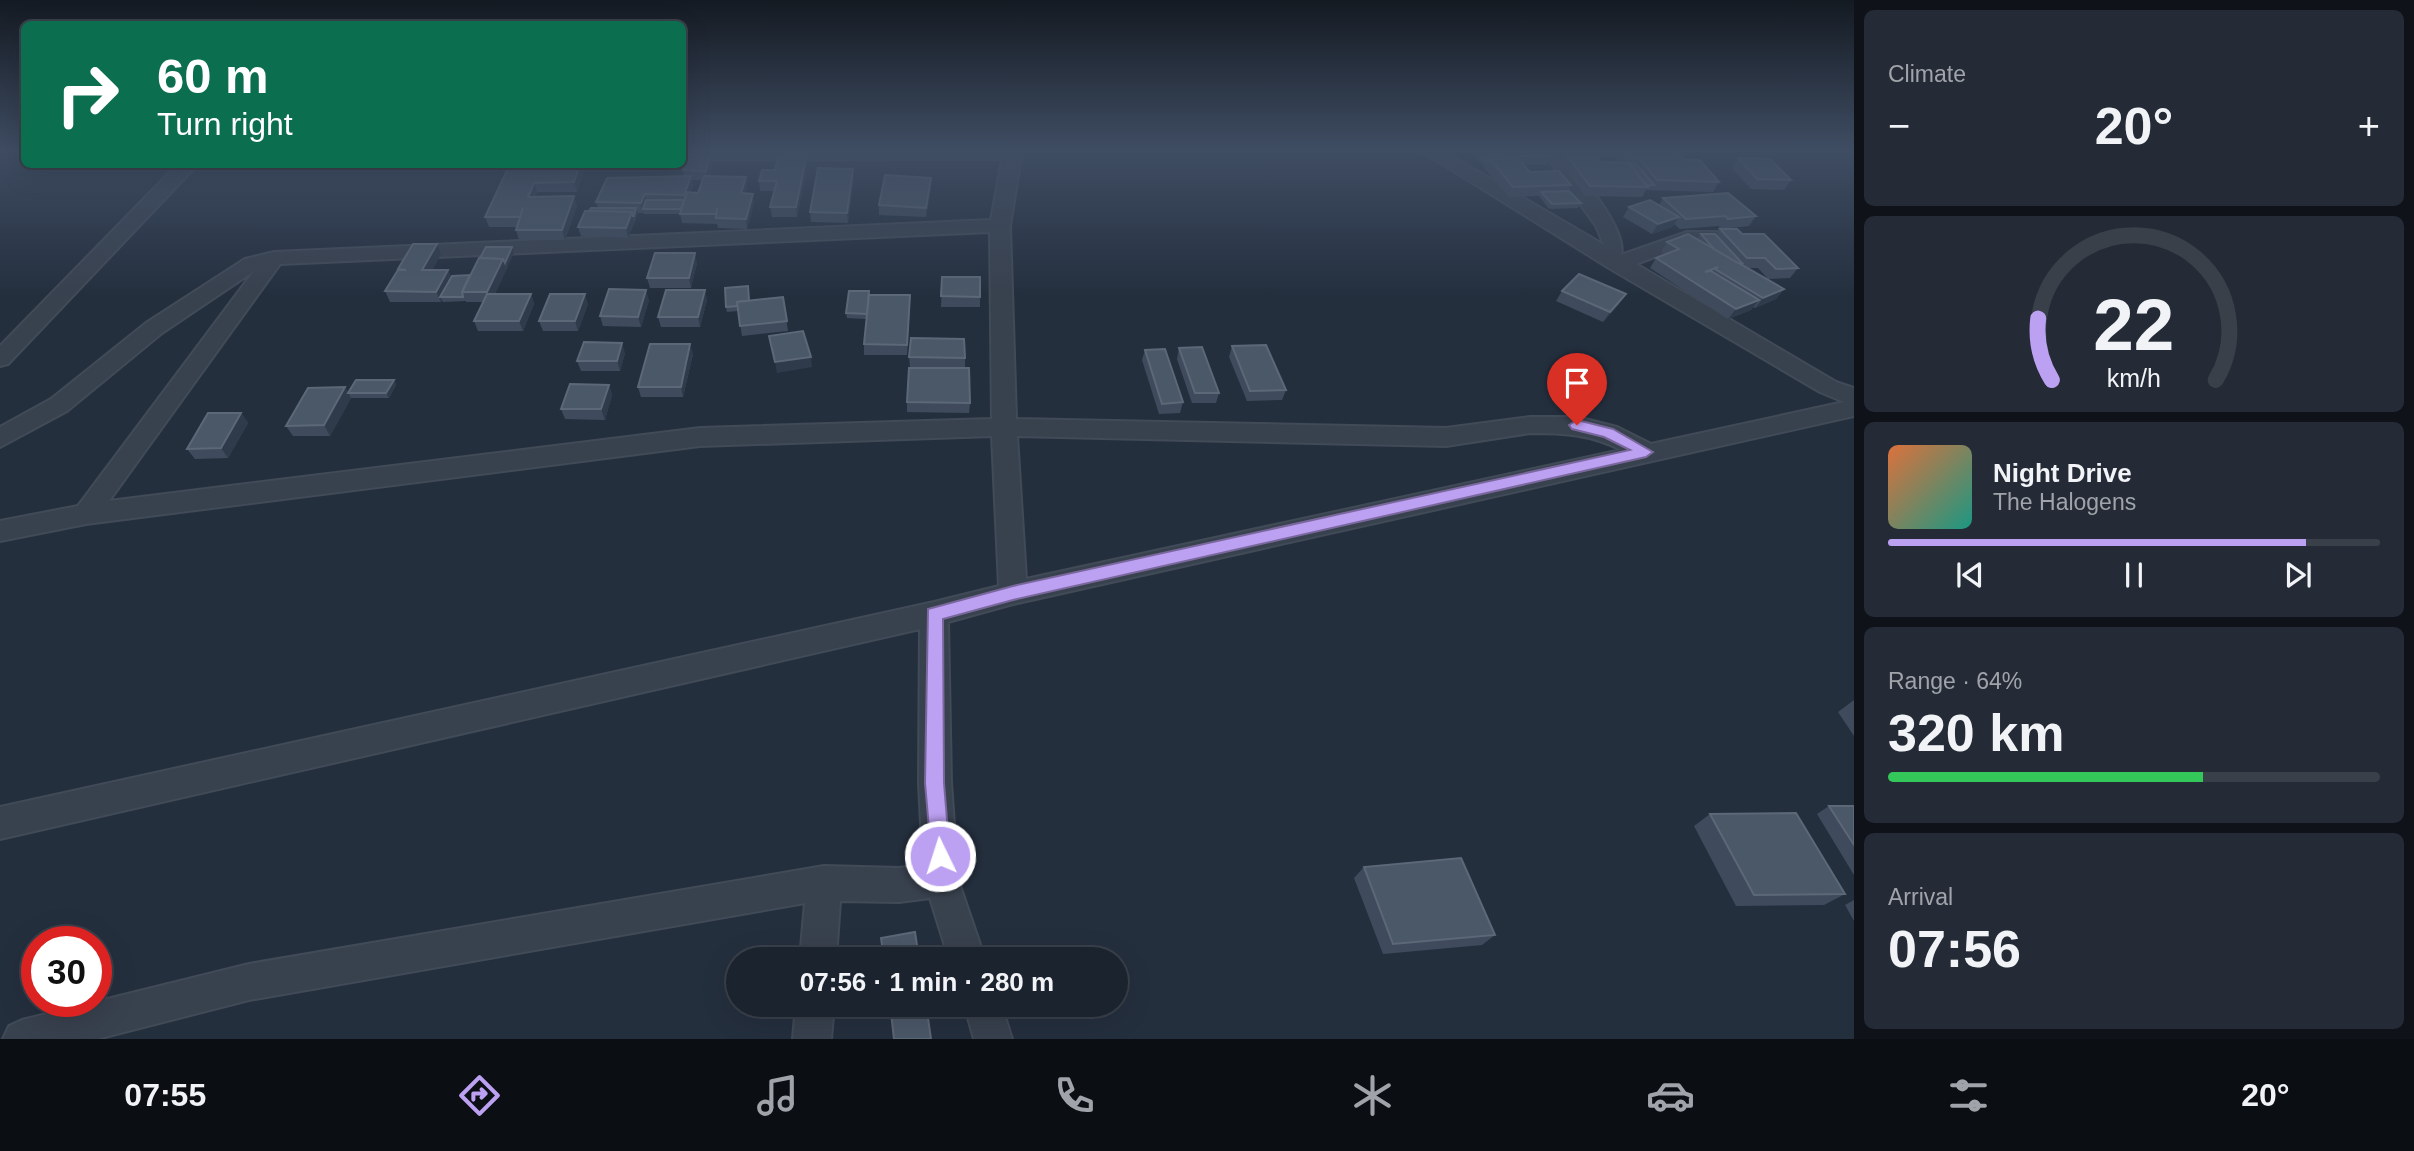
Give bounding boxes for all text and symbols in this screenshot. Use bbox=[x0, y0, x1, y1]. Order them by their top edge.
icon: right bbox=[42, 49, 133, 140]
text: 60 m bbox=[157, 49, 269, 103]
text: Climate bbox=[1888, 61, 1966, 87]
text: 20° bbox=[2095, 97, 2173, 155]
text: − bbox=[1888, 105, 1910, 147]
text: + bbox=[2358, 105, 2380, 147]
text: Turn right bbox=[157, 106, 293, 142]
text: 22 bbox=[2094, 284, 2174, 365]
pin bbox=[1547, 353, 1607, 425]
text: km/h bbox=[2107, 363, 2161, 391]
icon: arrive bbox=[1558, 364, 1596, 402]
text: Night Drive bbox=[1993, 458, 2132, 488]
text: The Halogens bbox=[1993, 489, 2136, 515]
icon: previous bbox=[1951, 556, 1989, 594]
icon: pause bbox=[2115, 556, 2153, 594]
icon: next bbox=[2279, 556, 2317, 594]
text: Range · 64% bbox=[1888, 668, 2022, 694]
text: 320 km bbox=[1888, 704, 2064, 762]
position arrow bbox=[903, 819, 977, 893]
text: Arrival bbox=[1888, 884, 1953, 910]
text: 07:56 bbox=[1888, 920, 2021, 978]
speed limit sign: 30 bbox=[21, 926, 112, 1017]
text: 07:56 · 1 min · 280 m bbox=[800, 967, 1054, 997]
icon: directions bbox=[455, 1071, 504, 1120]
icon: music bbox=[753, 1071, 802, 1120]
icon: phone bbox=[1050, 1071, 1099, 1120]
icon: climate bbox=[1348, 1071, 1397, 1120]
icon: car bbox=[1646, 1071, 1695, 1120]
icon: filters bbox=[1944, 1071, 1993, 1120]
text: 07:55 bbox=[124, 1077, 206, 1113]
text: 20° bbox=[2241, 1077, 2290, 1113]

